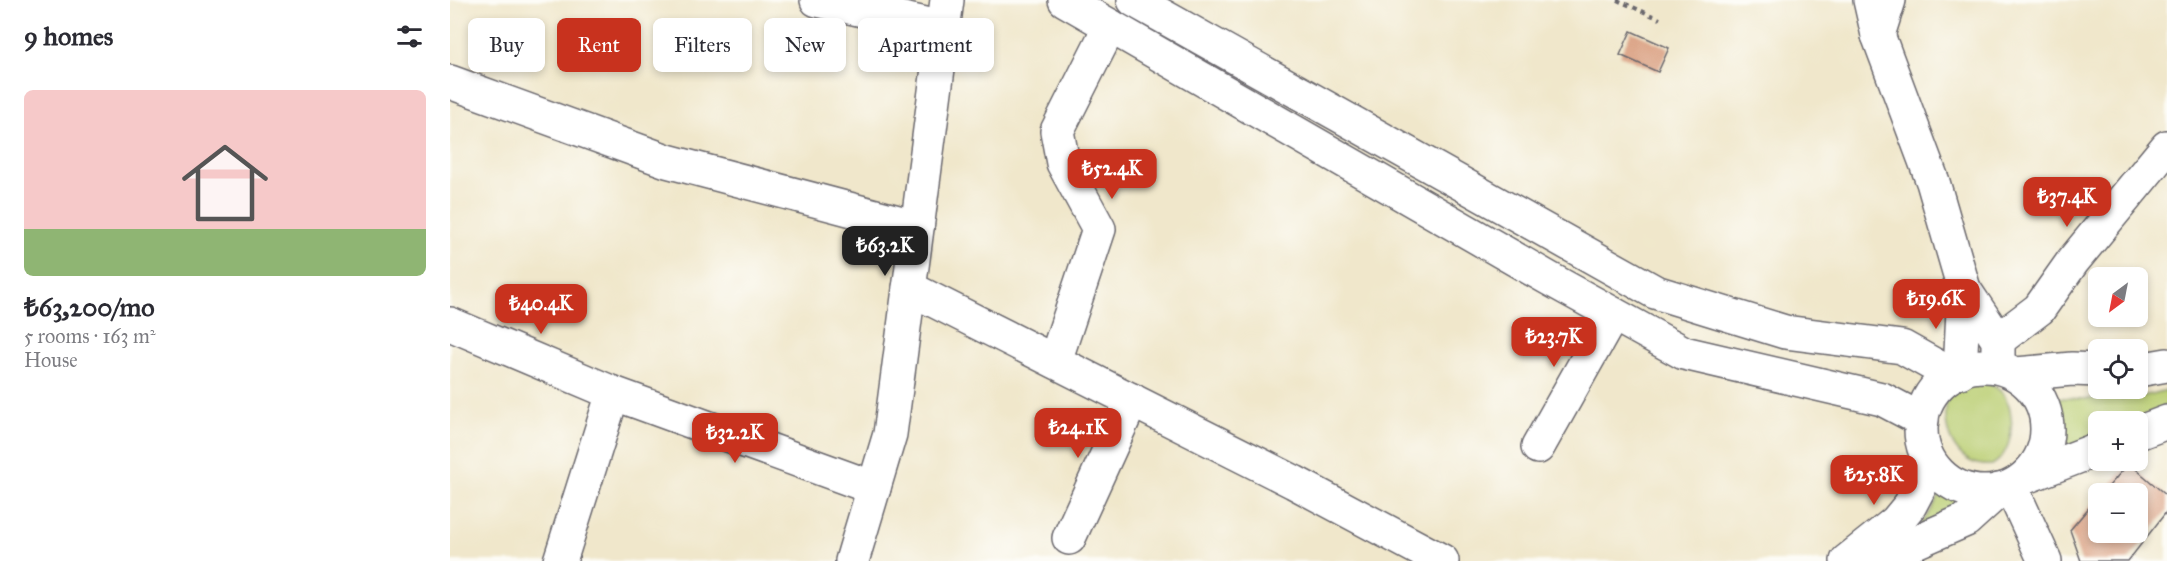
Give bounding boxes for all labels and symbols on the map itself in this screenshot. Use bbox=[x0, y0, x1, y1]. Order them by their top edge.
pin: ₺52.4K bbox=[1063, 149, 1161, 200]
pin: ₺37.4K bbox=[2018, 177, 2116, 228]
pin: ₺63.2K bbox=[836, 226, 934, 277]
north arrow bbox=[2088, 267, 2148, 327]
pin: ₺19.6K bbox=[1887, 279, 1985, 330]
pin: ₺40.4K bbox=[492, 284, 590, 335]
pin: ₺23.7K bbox=[1505, 317, 1603, 368]
pin: ₺24.1K bbox=[1029, 408, 1127, 459]
pin: ₺32.2K bbox=[686, 413, 784, 464]
pin: ₺25.8K bbox=[1825, 455, 1923, 506]

